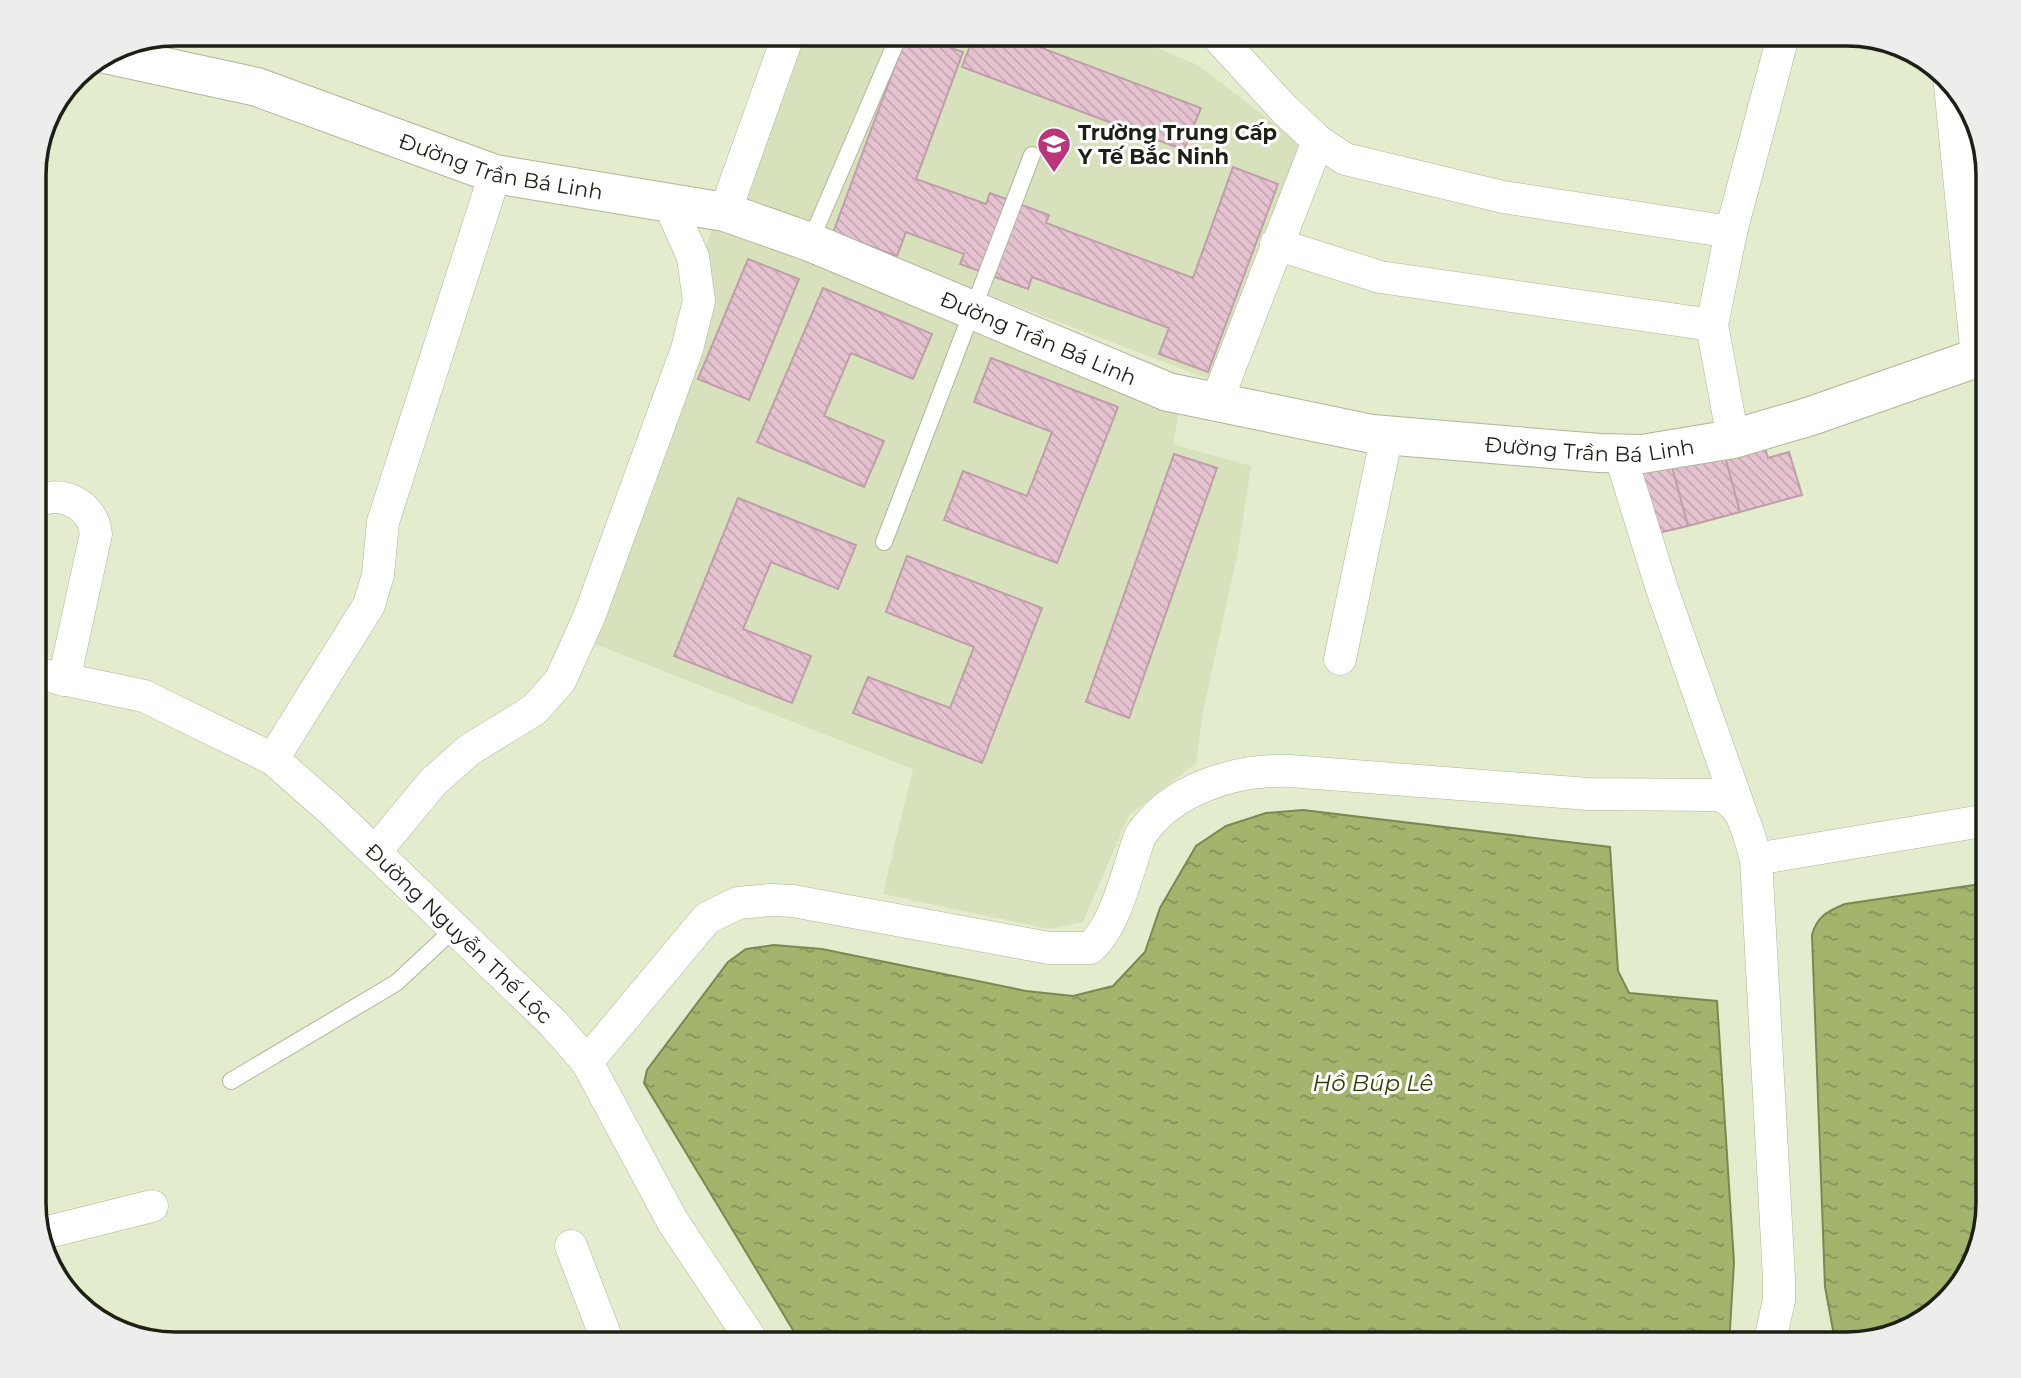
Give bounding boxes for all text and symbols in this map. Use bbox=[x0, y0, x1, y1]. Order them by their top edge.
place label: Trường Trung Cấp Y Tế Bắc Ninh bbox=[1077, 120, 1277, 169]
school or university icon: Trường Trung Cấp Y Tế Bắc Ninh bbox=[1035, 125, 1073, 174]
street label: Đường Trần Bá Linh bbox=[396, 128, 605, 204]
street label: Đường Trần Bá Linh bbox=[937, 286, 1140, 390]
street label: Đường Trần Bá Linh bbox=[1484, 431, 1696, 467]
street label: Đường Nguyễn Thế Lộc bbox=[361, 838, 558, 1028]
water label: Hồ Búp Lê bbox=[1313, 1069, 1433, 1097]

